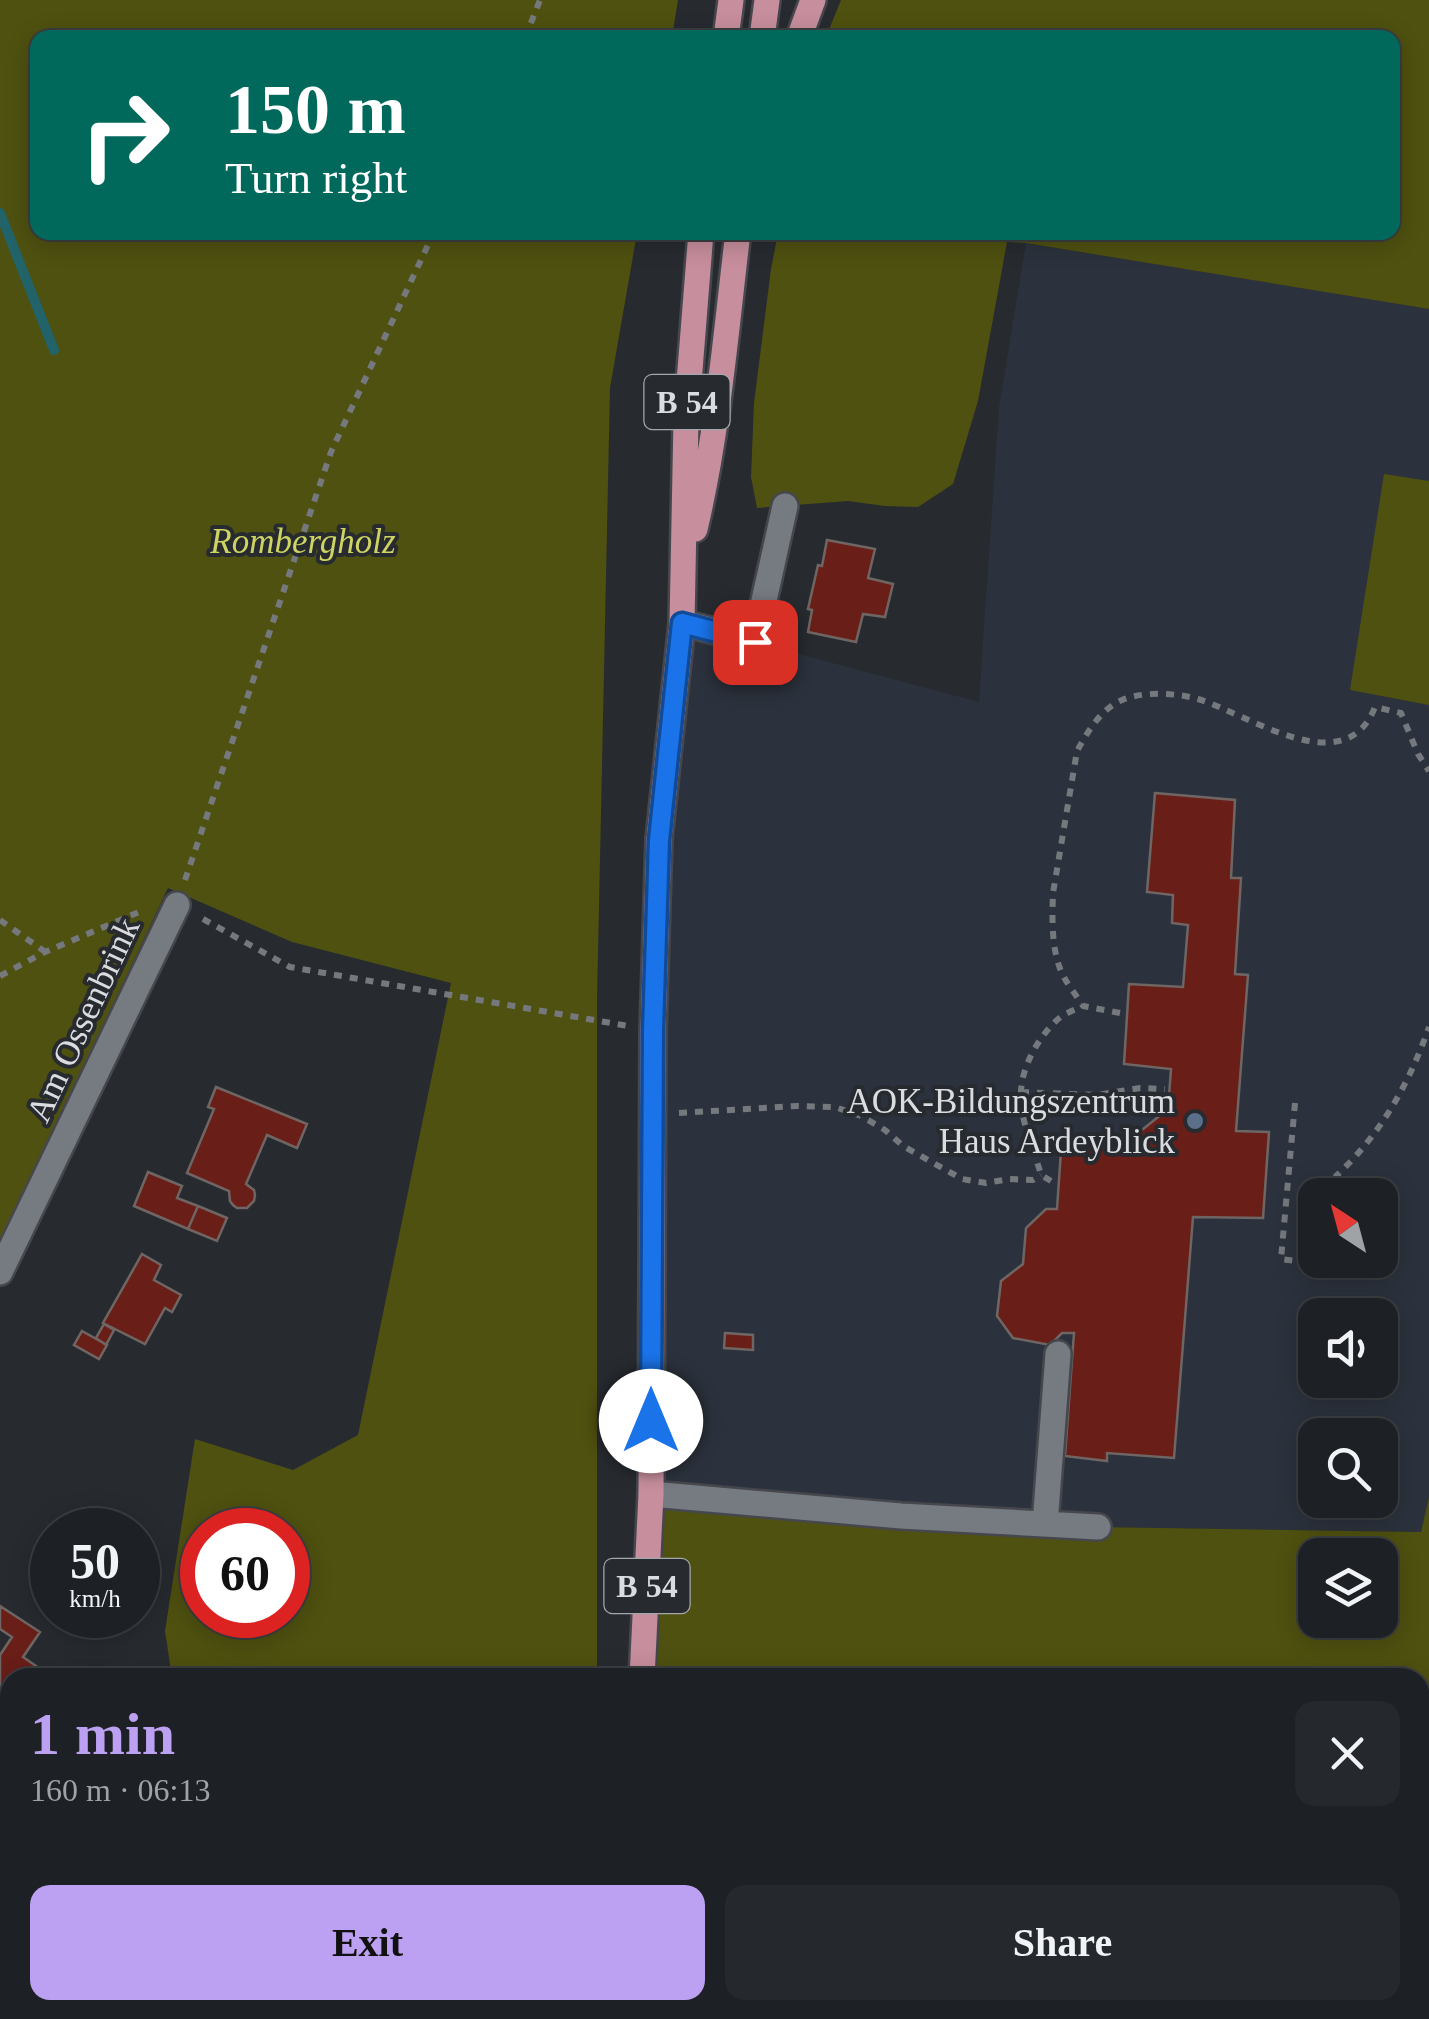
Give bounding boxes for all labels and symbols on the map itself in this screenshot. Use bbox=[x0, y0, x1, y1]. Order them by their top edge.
road number: B 54 bbox=[644, 375, 730, 429]
park label: Rombergholz bbox=[209, 522, 396, 561]
pin bbox=[713, 600, 798, 685]
street label: Am Ossenbrink bbox=[19, 911, 148, 1128]
place label: AOK-Bildungszentrum Haus Ardeyblick bbox=[846, 1082, 1175, 1161]
marker: AOK-Bildungszentrum Haus Ardeyblick bbox=[1184, 1110, 1206, 1132]
north arrow bbox=[1298, 1178, 1398, 1278]
position arrow bbox=[599, 1369, 703, 1473]
speed limit sign: 60 bbox=[180, 1508, 310, 1638]
road number: B 54 bbox=[604, 1559, 690, 1613]

